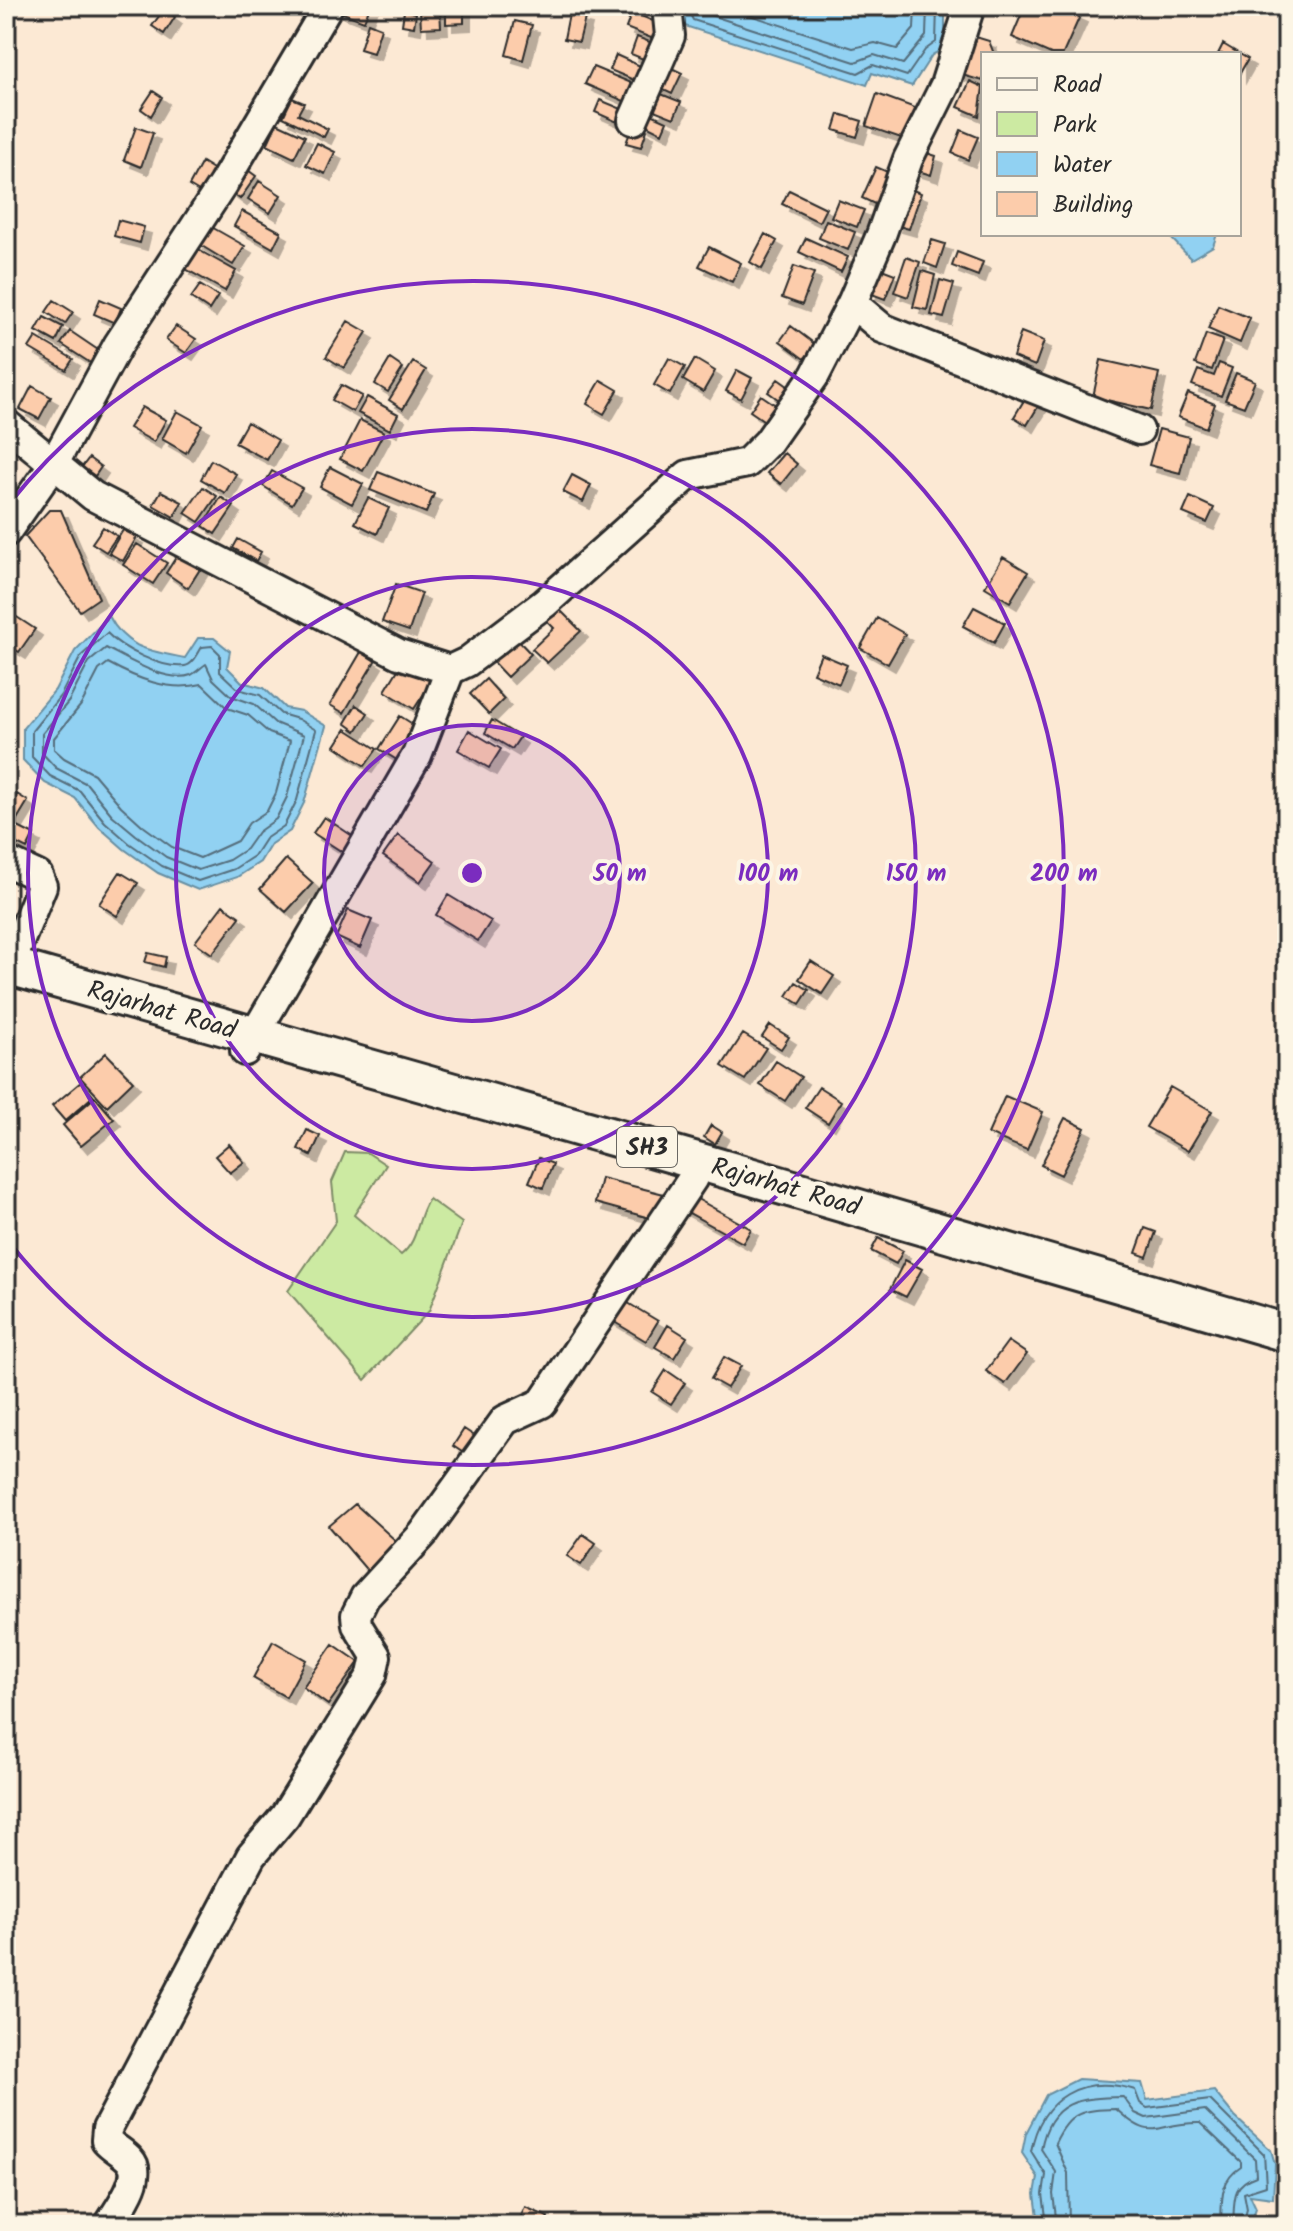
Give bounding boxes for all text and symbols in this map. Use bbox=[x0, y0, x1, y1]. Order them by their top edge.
legend bbox=[981, 52, 1241, 236]
text: Road bbox=[1053, 66, 1102, 105]
text: Park bbox=[1053, 106, 1097, 145]
text: Water bbox=[1053, 146, 1113, 185]
text: Building bbox=[1053, 186, 1133, 225]
text: 50 m bbox=[592, 855, 647, 894]
text: 100 m bbox=[738, 855, 798, 894]
text: 150 m bbox=[886, 855, 946, 894]
text: 200 m bbox=[1030, 855, 1098, 894]
centre of rings bbox=[458, 859, 486, 887]
street label: Rajarhat Road bbox=[82, 970, 242, 1053]
road number: SH3 bbox=[617, 1127, 677, 1167]
street label: Rajarhat Road bbox=[706, 1147, 866, 1230]

